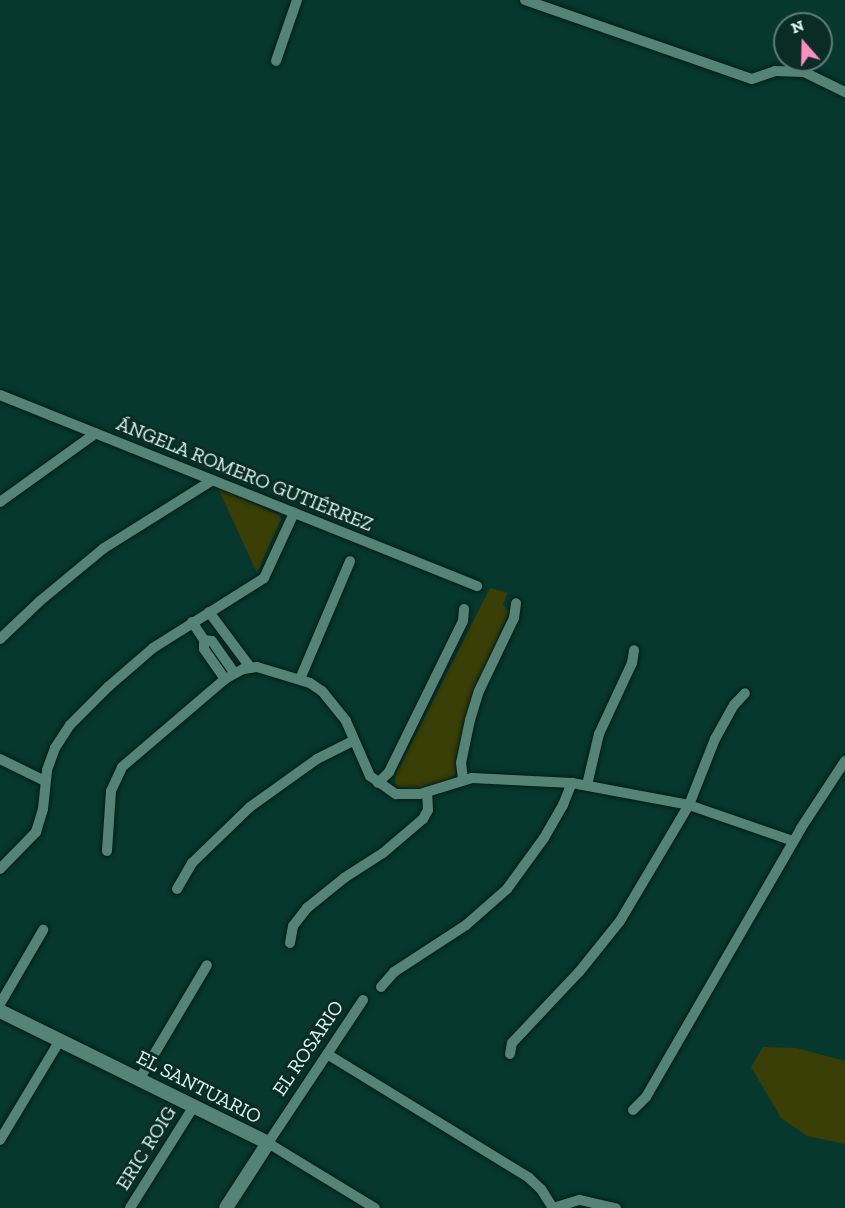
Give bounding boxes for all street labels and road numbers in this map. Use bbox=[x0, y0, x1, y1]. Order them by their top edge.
street label: ÁNGELA ROMERO GUTIÉRREZ bbox=[113, 411, 377, 537]
street label: EL ROSARIO bbox=[267, 996, 349, 1100]
street label: EL SANTUARIO bbox=[132, 1045, 266, 1129]
street label: ERIC ROIG bbox=[111, 1102, 181, 1194]

